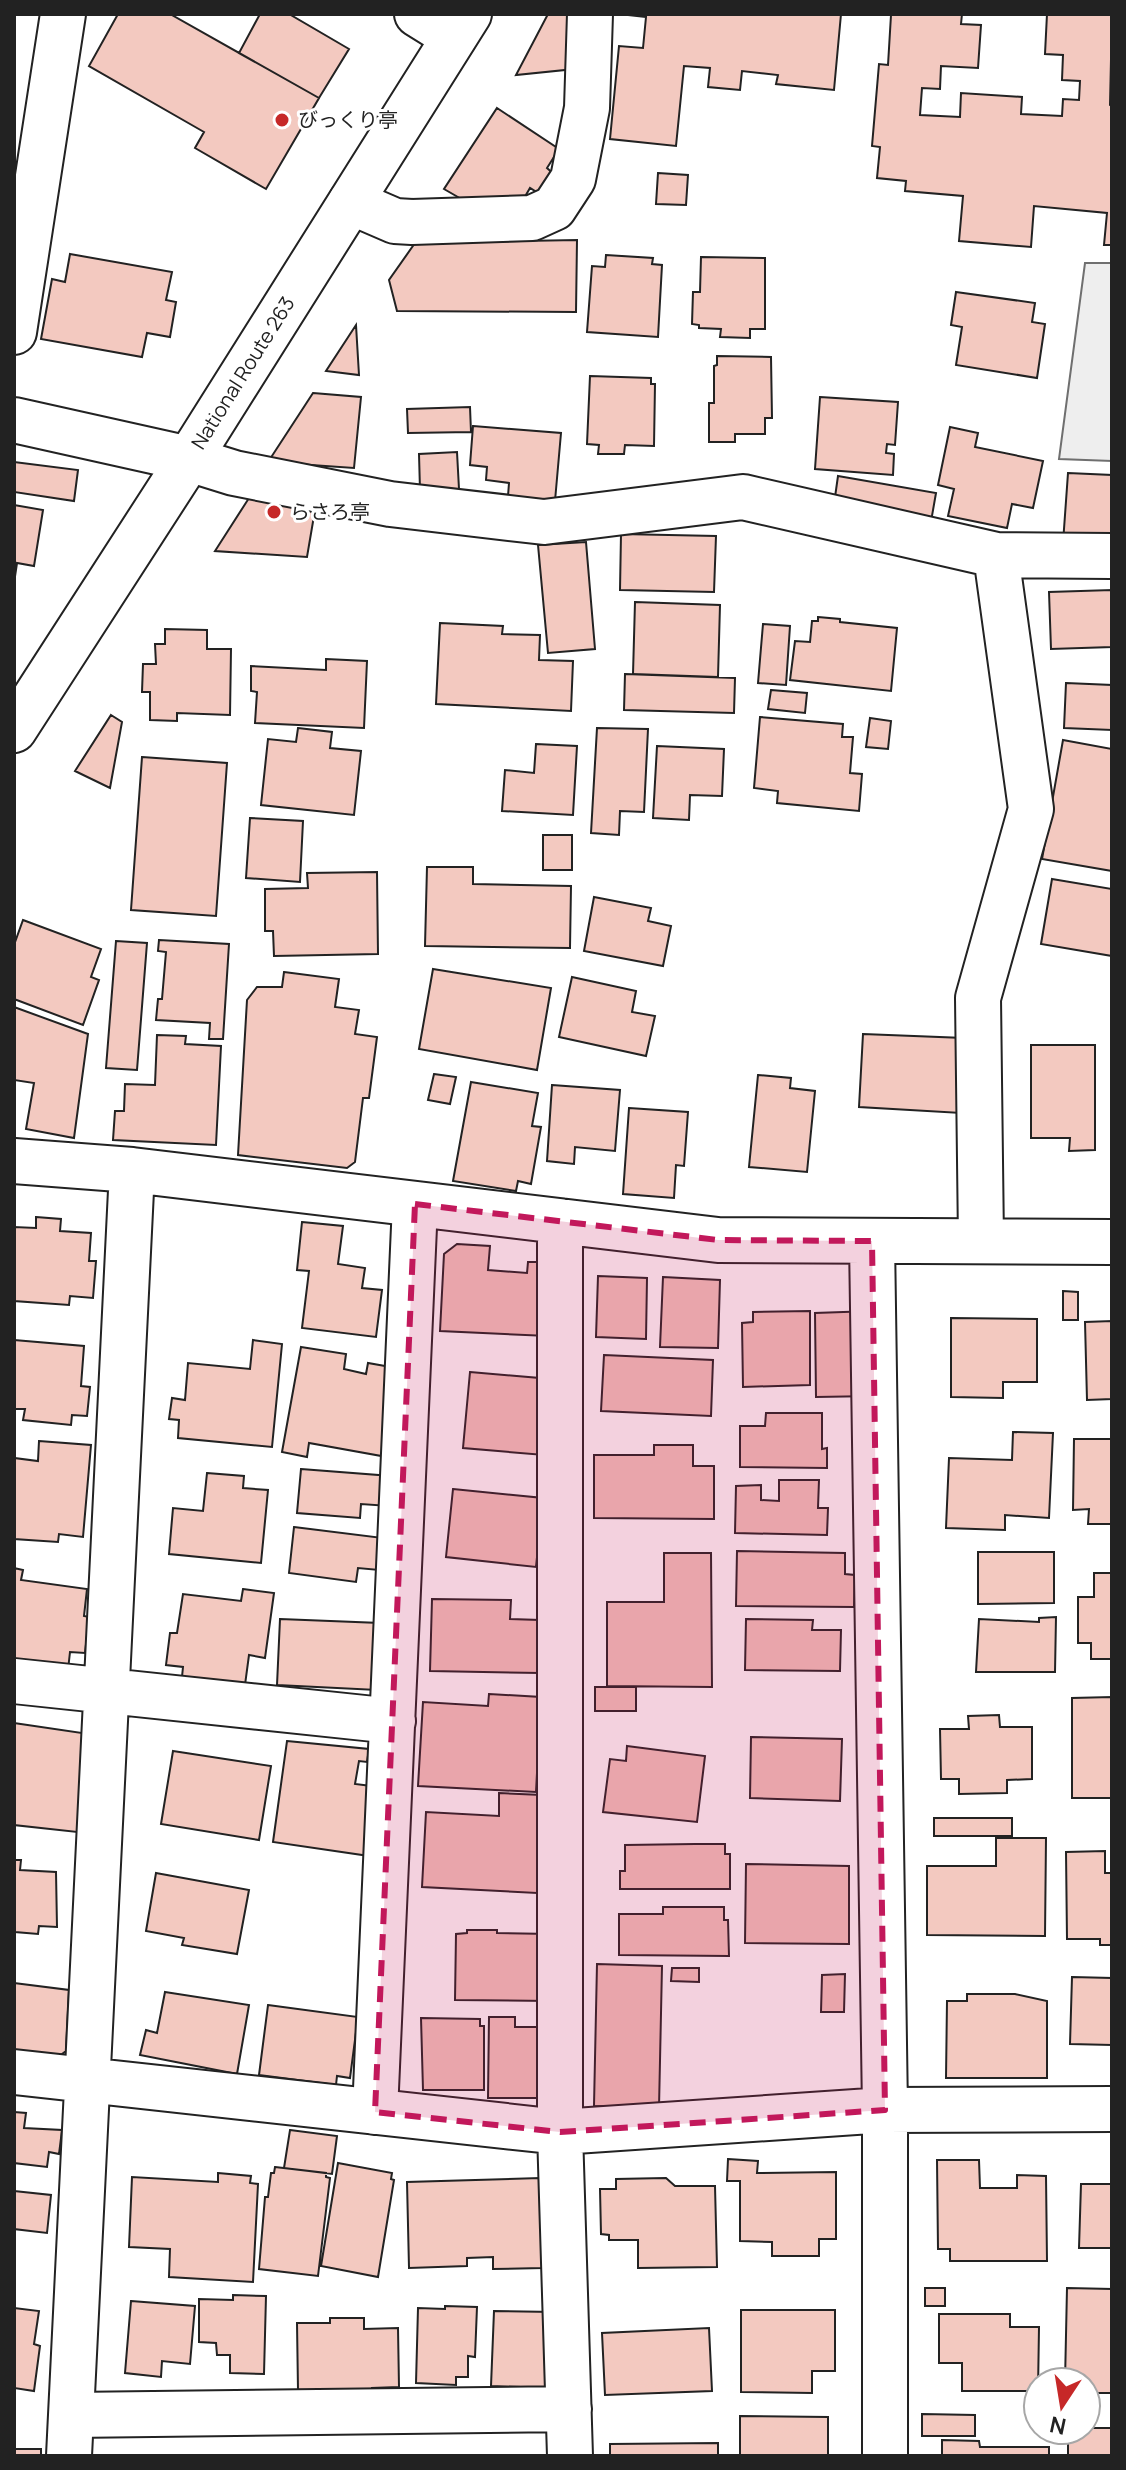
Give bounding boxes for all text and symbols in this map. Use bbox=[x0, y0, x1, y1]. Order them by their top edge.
place label: びっくり亭 bbox=[298, 106, 398, 133]
marker: びっくり亭 bbox=[273, 111, 291, 129]
street label: National Route 263 bbox=[185, 291, 301, 454]
place label: らさろ亭 bbox=[290, 498, 370, 525]
marker: らさろ亭 bbox=[265, 503, 283, 521]
north arrow bbox=[1022, 2366, 1102, 2446]
text: N bbox=[1047, 2409, 1069, 2442]

